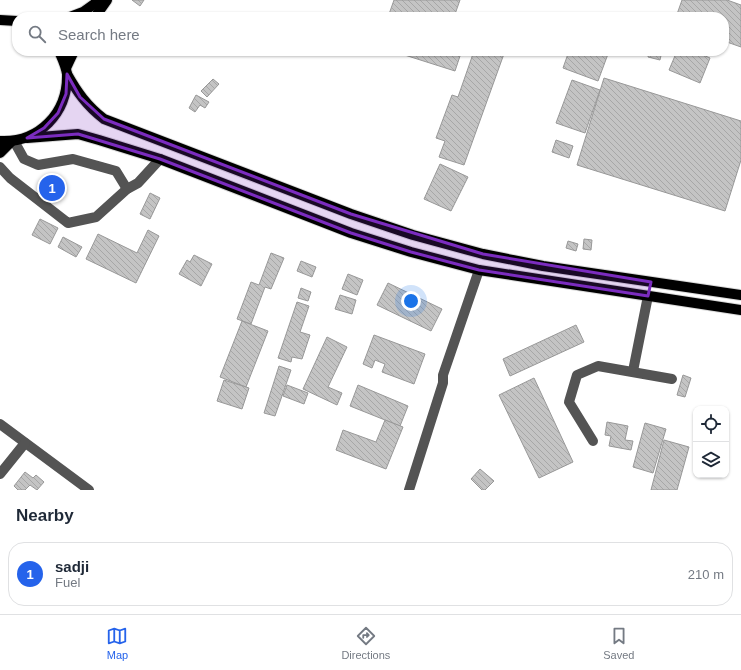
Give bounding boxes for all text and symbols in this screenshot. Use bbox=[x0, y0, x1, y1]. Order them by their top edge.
search box bbox=[12, 12, 729, 56]
icon: search bbox=[26, 23, 48, 45]
text: Search here bbox=[58, 26, 140, 43]
pin: 1 bbox=[39, 173, 65, 203]
your location bbox=[401, 291, 421, 311]
map controls bbox=[693, 406, 729, 478]
button: locate bbox=[693, 406, 729, 442]
button: layers bbox=[693, 442, 729, 478]
text: Nearby bbox=[16, 506, 74, 525]
text: sadji bbox=[55, 558, 89, 575]
text: 1 bbox=[26, 567, 34, 582]
text: 210 m bbox=[688, 567, 724, 582]
text: Fuel bbox=[55, 575, 80, 590]
tab: Map bbox=[106, 625, 128, 661]
tab: Directions bbox=[341, 625, 390, 661]
tab: Saved bbox=[603, 625, 634, 661]

